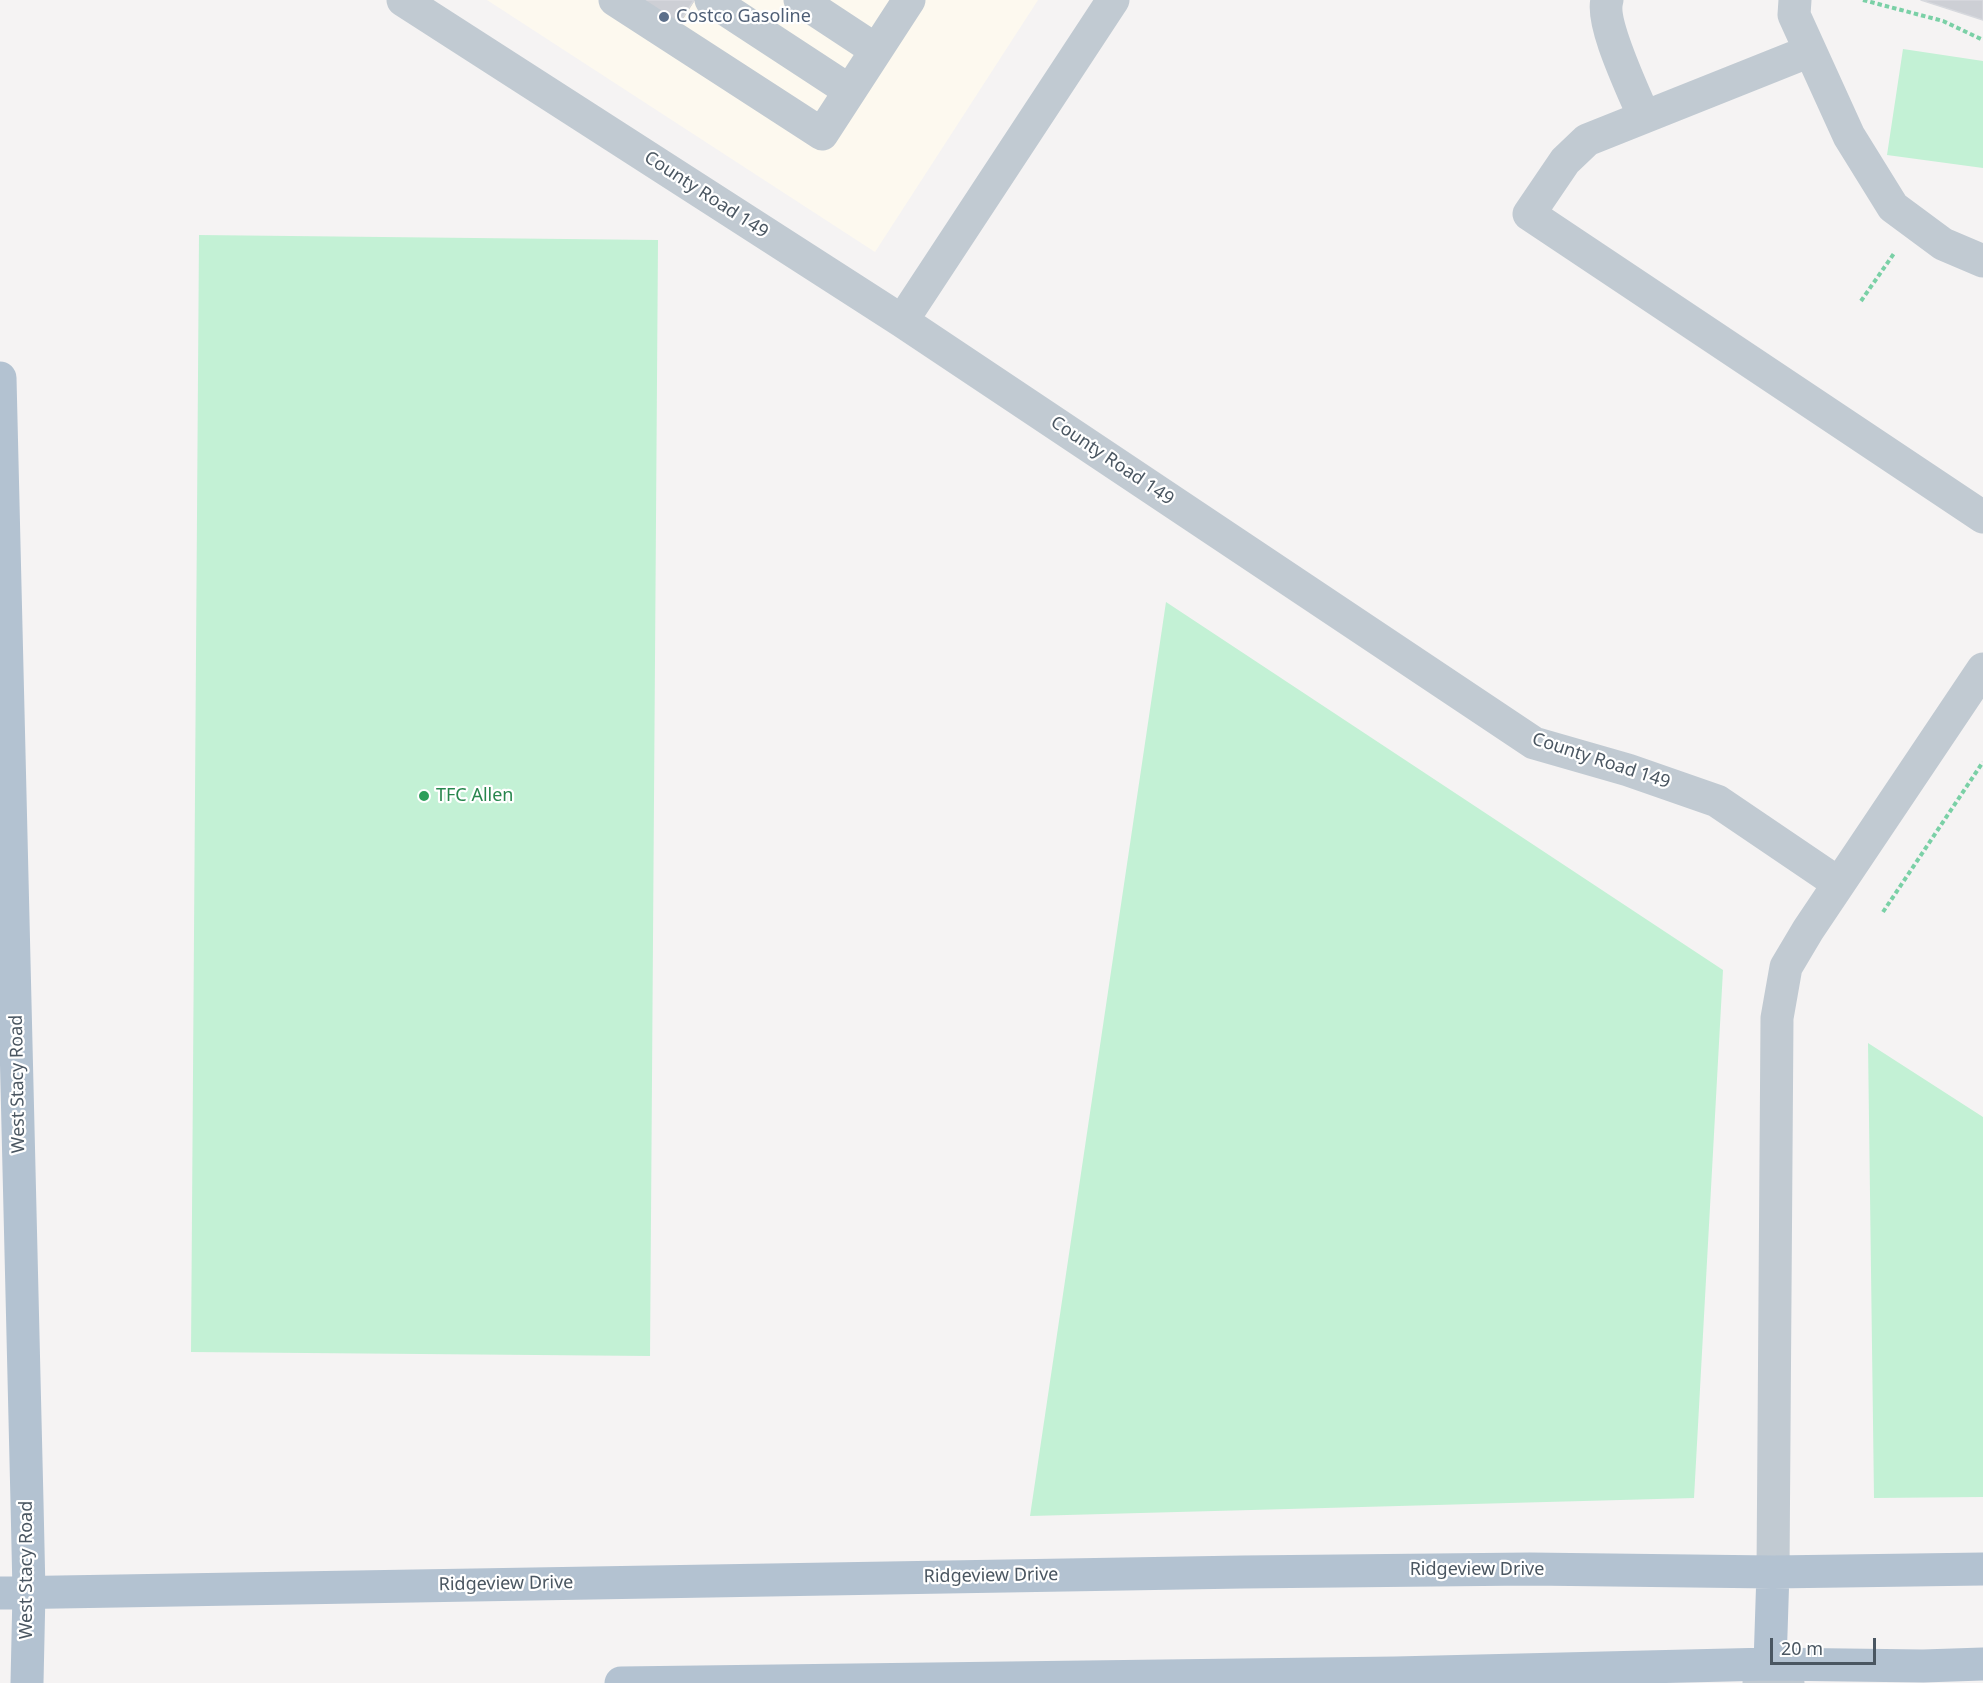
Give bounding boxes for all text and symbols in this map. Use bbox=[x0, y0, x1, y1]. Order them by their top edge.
place label: Costco Gasoline bbox=[676, 6, 811, 28]
marker: Costco Gasoline bbox=[657, 10, 671, 24]
street label: County Road 149 bbox=[640, 147, 772, 243]
street label: County Road 149 bbox=[1046, 412, 1178, 510]
street label: County Road 149 bbox=[1529, 729, 1673, 793]
place label: TFC Allen bbox=[436, 785, 513, 807]
marker: TFC Allen bbox=[417, 789, 431, 803]
street label: West Stacy Road bbox=[6, 1015, 30, 1153]
street label: West Stacy Road bbox=[16, 1501, 38, 1639]
street label: Ridgeview Drive bbox=[1410, 1559, 1544, 1581]
street label: Ridgeview Drive bbox=[923, 1564, 1059, 1588]
street label: Ridgeview Drive bbox=[438, 1572, 574, 1596]
scale bar bbox=[1773, 1626, 1880, 1664]
text: 20 m bbox=[1781, 1636, 1823, 1660]

